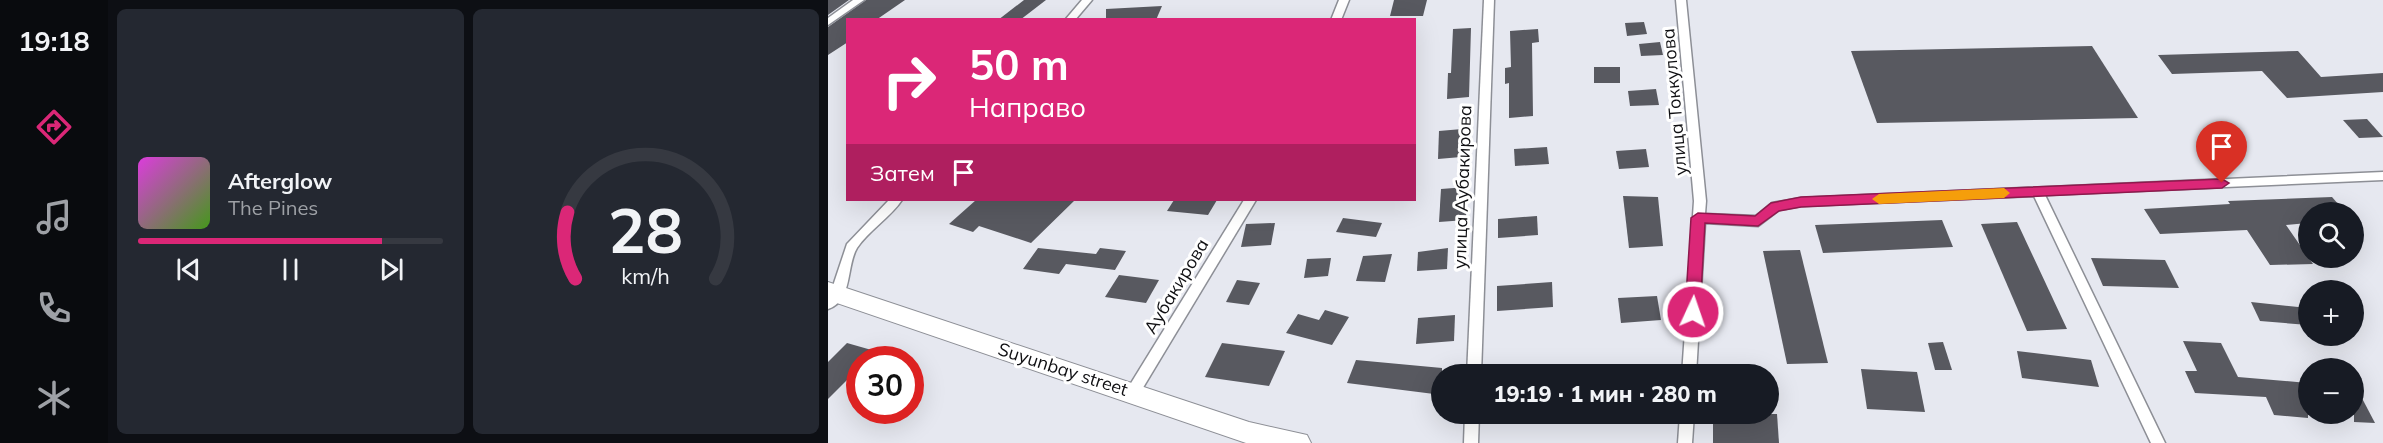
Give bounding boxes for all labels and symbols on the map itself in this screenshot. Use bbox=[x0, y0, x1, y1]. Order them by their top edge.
street label: улица Токкулова bbox=[1656, 27, 1692, 177]
street label: улица Аубакирова bbox=[1448, 105, 1476, 269]
pin bbox=[2196, 121, 2247, 183]
street label: Аубакирова bbox=[1139, 234, 1213, 338]
position arrow bbox=[1661, 280, 1725, 344]
street label: Suyunbay street bbox=[995, 337, 1131, 401]
speed limit sign: 30 bbox=[846, 346, 924, 424]

